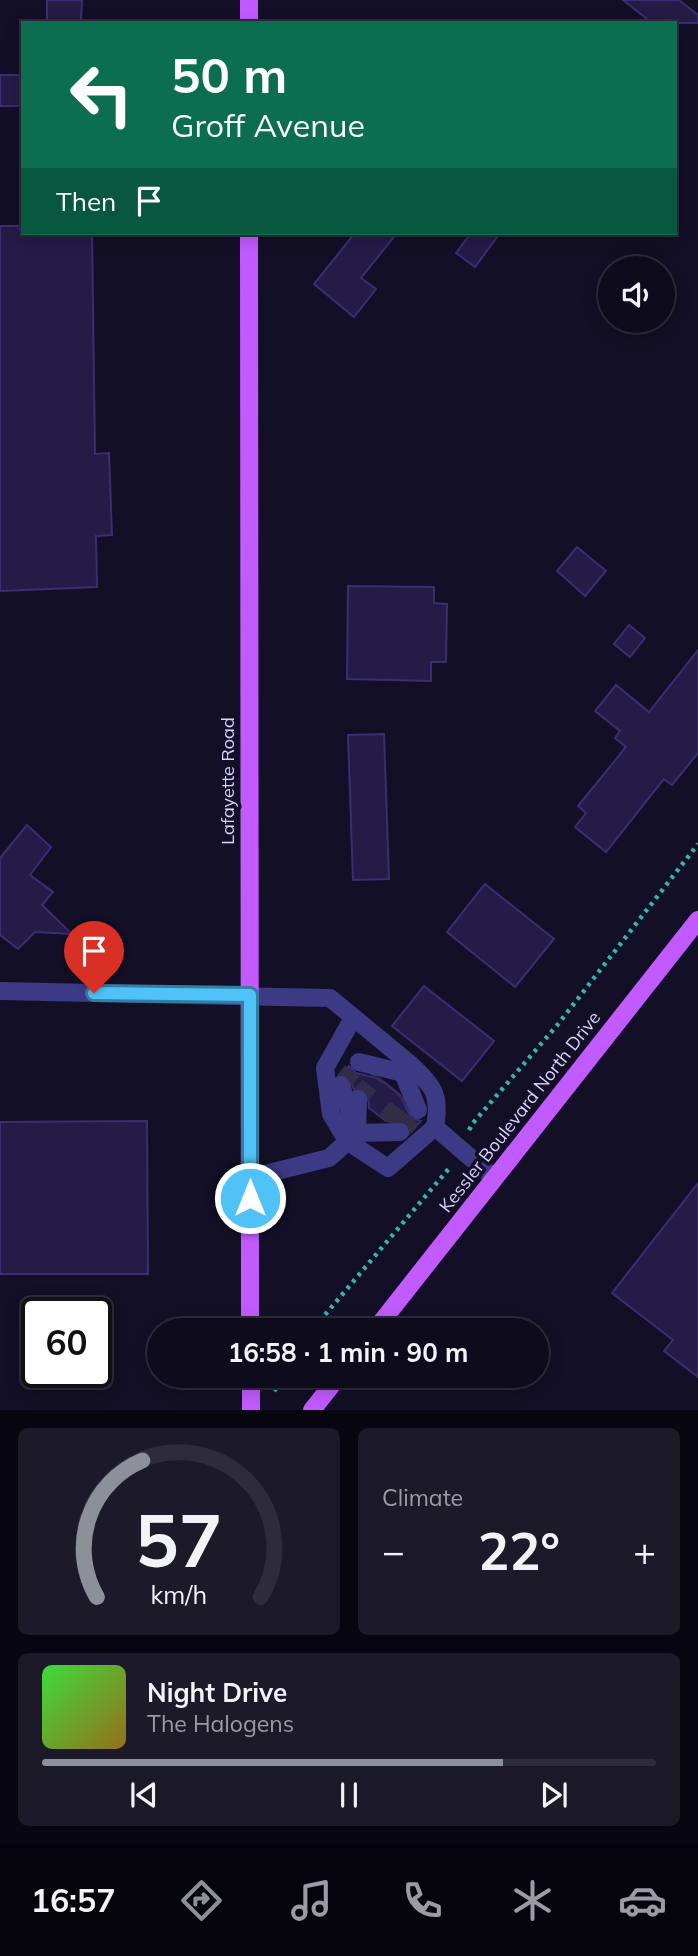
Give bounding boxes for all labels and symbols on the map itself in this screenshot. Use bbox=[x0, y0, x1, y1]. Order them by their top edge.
street label: Lafayette Road bbox=[216, 717, 239, 845]
pin bbox=[64, 921, 124, 993]
street label: Kessler Boulevard North Drive bbox=[434, 1007, 605, 1217]
position arrow bbox=[213, 1161, 287, 1235]
speed limit sign: 60 bbox=[21, 1297, 112, 1388]

